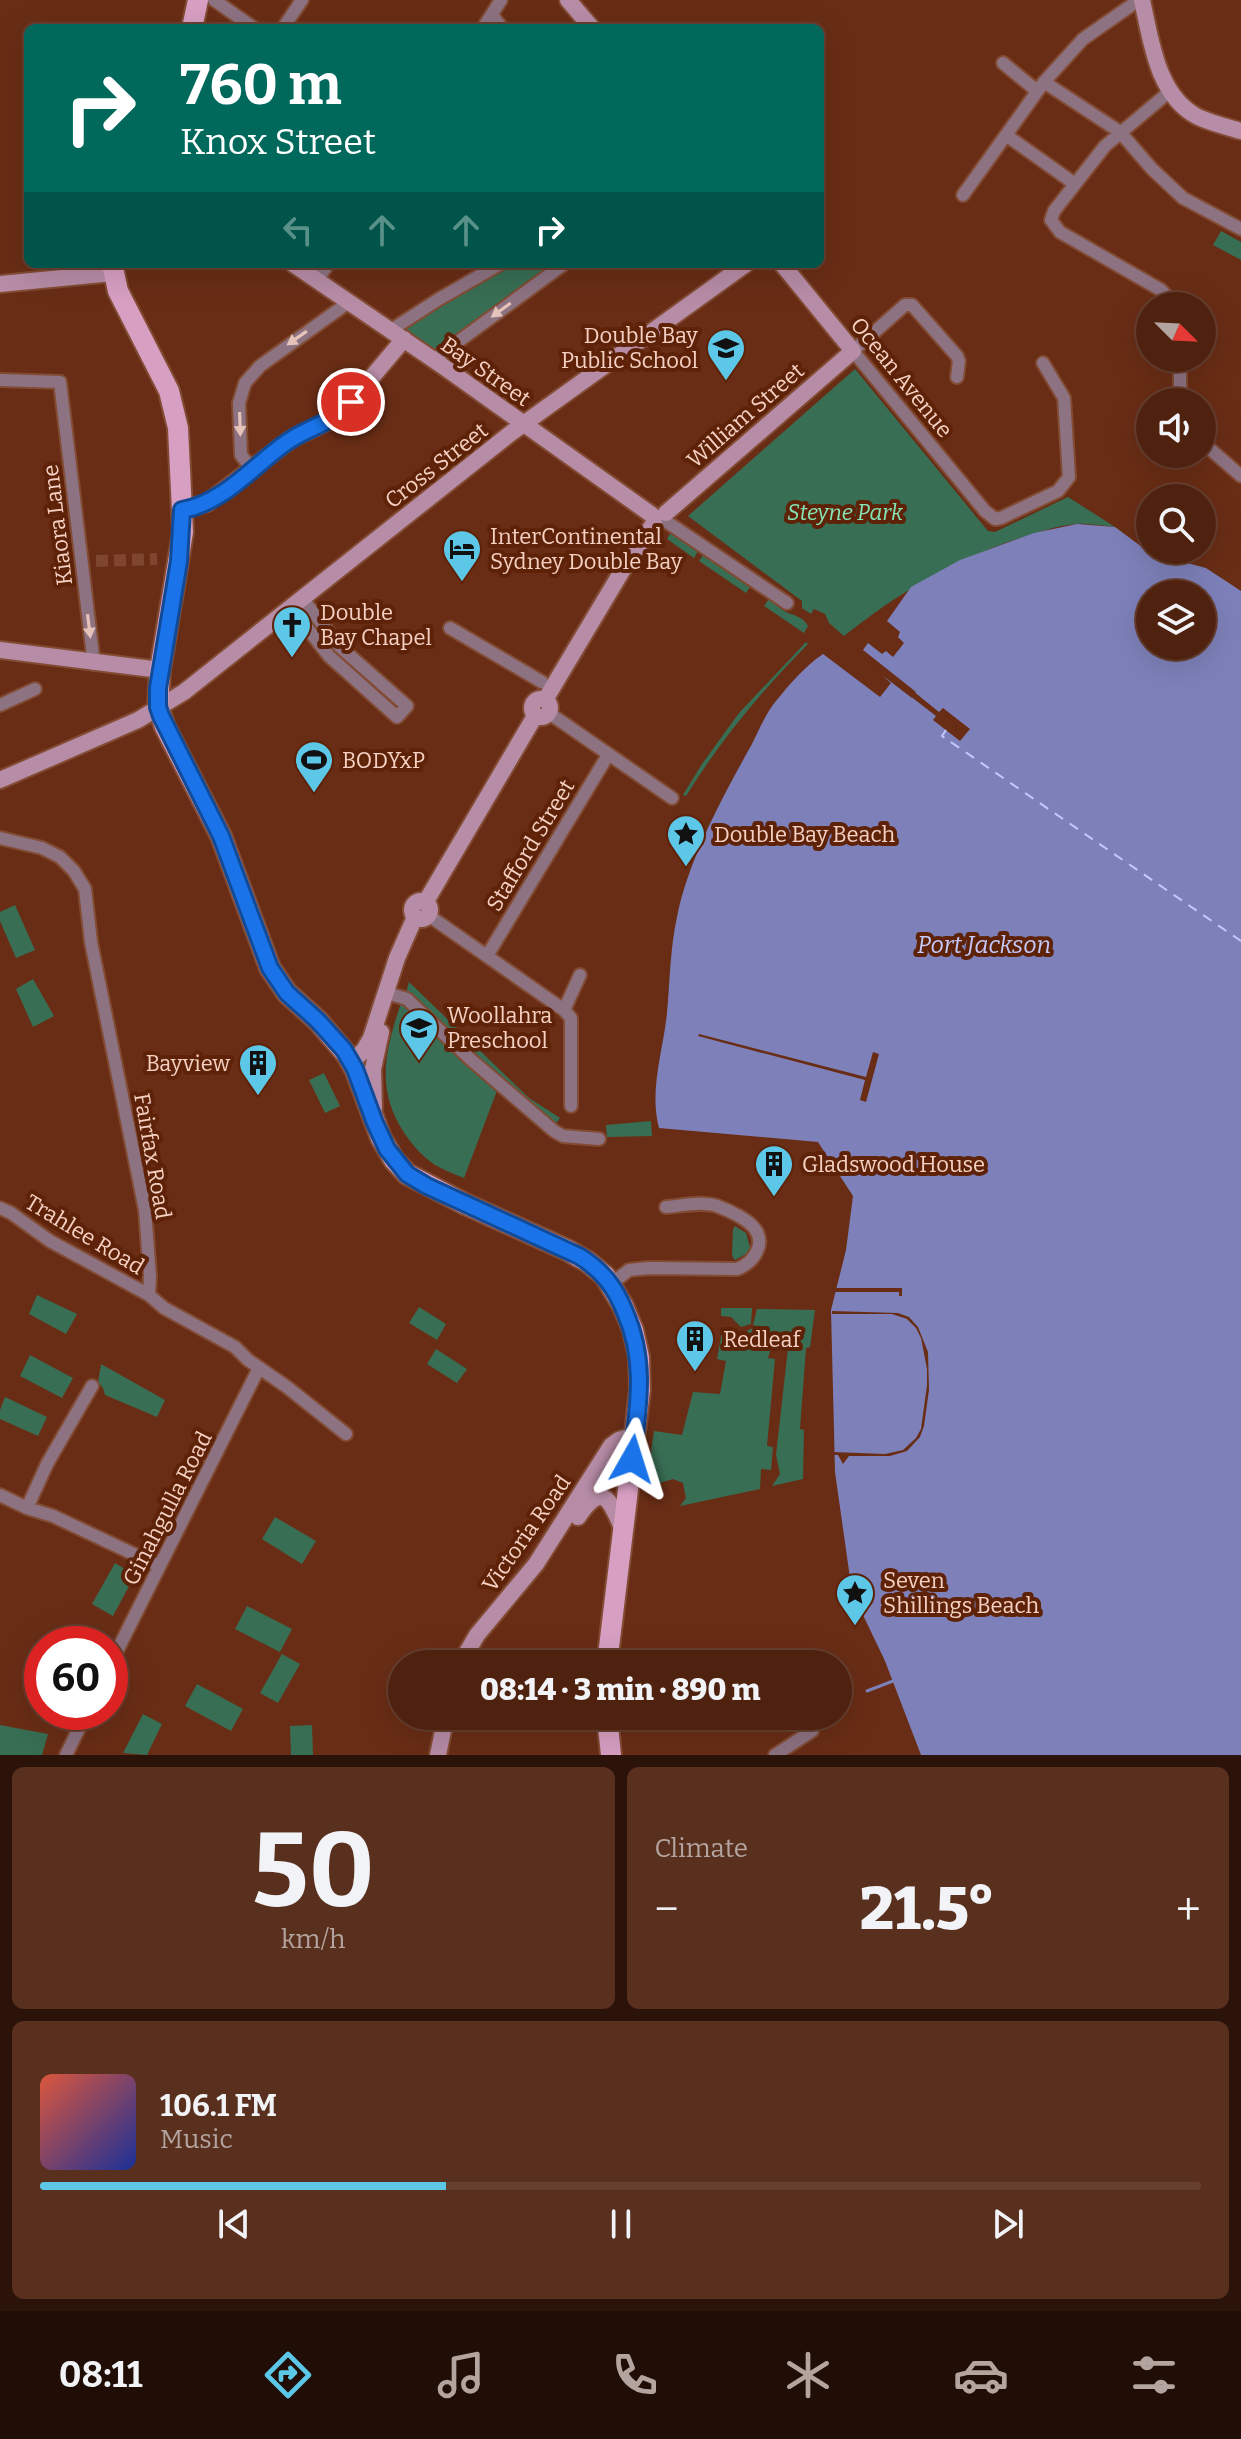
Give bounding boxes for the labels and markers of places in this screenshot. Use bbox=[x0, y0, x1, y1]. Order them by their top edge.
place label: Double Bay Public School bbox=[561, 322, 698, 374]
school or university icon: Double Bay Public School bbox=[705, 327, 747, 382]
pin bbox=[317, 368, 385, 436]
place label: InterContinental Sydney Double Bay bbox=[490, 523, 683, 575]
hotel icon: InterContinental Sydney Double Bay bbox=[441, 528, 483, 583]
place label: Double Bay Chapel bbox=[320, 599, 432, 651]
church icon: Double Bay Chapel bbox=[271, 604, 313, 659]
sports icon: BODYxP bbox=[293, 739, 335, 794]
place label: BODYxP bbox=[342, 747, 425, 774]
place icon: Double Bay Beach bbox=[665, 813, 707, 868]
place label: Double Bay Beach bbox=[714, 821, 895, 848]
place label: Woollahra Preschool bbox=[447, 1002, 552, 1054]
school or university icon: Woollahra Preschool bbox=[398, 1007, 440, 1062]
building icon: Bayview bbox=[237, 1042, 279, 1097]
place label: Bayview bbox=[146, 1050, 230, 1077]
building icon: Gladswood House bbox=[753, 1143, 795, 1198]
place label: Gladswood House bbox=[802, 1151, 985, 1178]
building icon: Redleaf bbox=[674, 1318, 716, 1373]
place label: Redleaf bbox=[723, 1326, 801, 1353]
place label: Seven Shillings Beach bbox=[883, 1567, 1039, 1619]
place icon: Seven Shillings Beach bbox=[834, 1572, 876, 1627]

